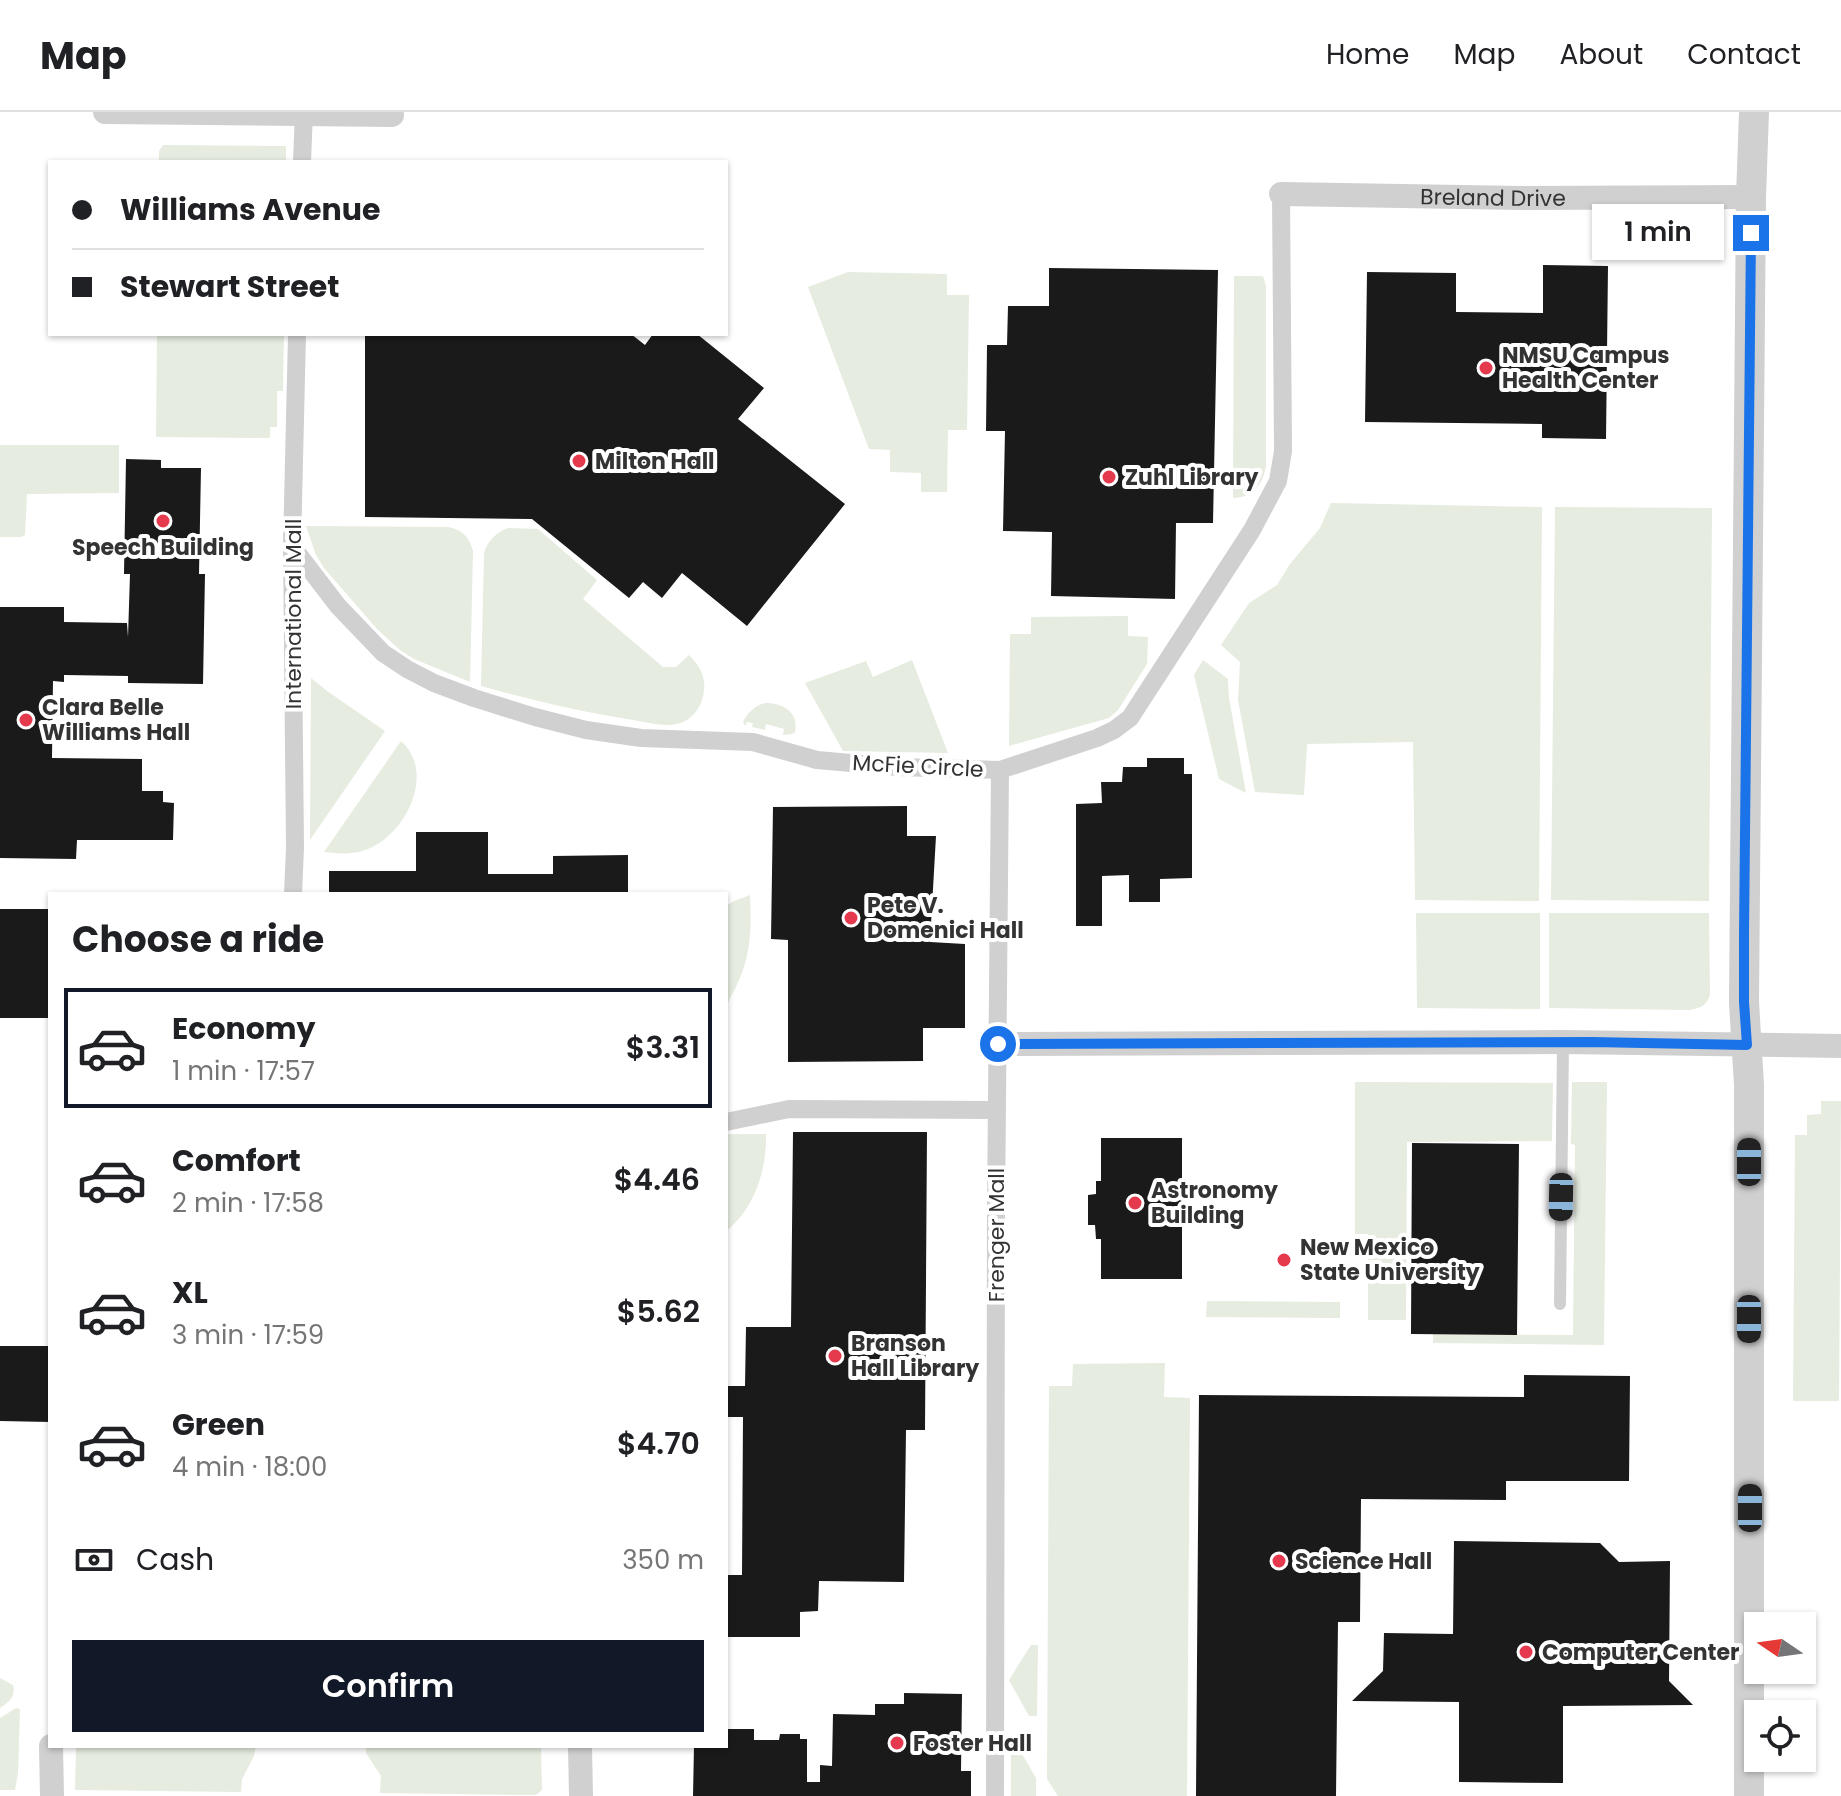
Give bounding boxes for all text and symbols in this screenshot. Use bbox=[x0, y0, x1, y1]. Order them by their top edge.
text: Map bbox=[40, 29, 127, 82]
text: Home bbox=[1326, 35, 1409, 74]
text: Map bbox=[1453, 35, 1515, 74]
text: About bbox=[1559, 35, 1643, 74]
text: Contact bbox=[1687, 35, 1801, 74]
street label: Breland Drive bbox=[1420, 181, 1566, 214]
text: Williams Avenue bbox=[120, 188, 381, 231]
callout: 1 min bbox=[1591, 205, 1723, 261]
text: 1 min bbox=[1624, 214, 1692, 250]
route end bbox=[1733, 215, 1769, 251]
text: Stewart Street bbox=[120, 265, 339, 308]
place label: NMSU Campus Health Center bbox=[1502, 340, 1670, 396]
marker: NMSU Campus Health Center bbox=[1477, 359, 1495, 377]
place label: Milton Hall bbox=[595, 446, 715, 477]
marker: Milton Hall bbox=[570, 452, 588, 470]
place label: Zuhl Library bbox=[1125, 462, 1259, 493]
marker: Zuhl Library bbox=[1100, 468, 1118, 486]
marker: Speech Building bbox=[154, 512, 172, 530]
street label: International Mall bbox=[278, 519, 309, 709]
place label: Speech Building bbox=[72, 532, 254, 563]
place label: Clara Belle Williams Hall bbox=[42, 692, 190, 748]
marker: Clara Belle Williams Hall bbox=[17, 711, 35, 729]
street label: McFie Circle bbox=[852, 747, 984, 785]
place label: Pete V. Domenici Hall bbox=[867, 890, 1024, 946]
marker: Pete V. Domenici Hall bbox=[842, 909, 860, 927]
text: Choose a ride bbox=[72, 914, 324, 965]
text: Economy bbox=[172, 1007, 316, 1050]
icon: car bbox=[76, 1012, 148, 1084]
text: $3.31 bbox=[626, 1026, 700, 1069]
route start bbox=[980, 1026, 1016, 1062]
text: 1 min · 17:57 bbox=[172, 1053, 315, 1089]
car bbox=[1737, 1138, 1761, 1186]
text: Comfort bbox=[172, 1139, 301, 1182]
icon: car bbox=[76, 1144, 148, 1216]
text: $4.46 bbox=[614, 1158, 700, 1201]
street label: Frenger Mall bbox=[981, 1168, 1012, 1302]
car bbox=[1549, 1173, 1573, 1221]
place label: Astronomy Building bbox=[1151, 1175, 1278, 1231]
text: 2 min · 17:58 bbox=[172, 1185, 324, 1221]
marker: Astronomy Building bbox=[1126, 1194, 1144, 1212]
place label: New Mexico State University bbox=[1300, 1232, 1480, 1288]
marker: New Mexico State University bbox=[1275, 1251, 1293, 1269]
text: XL bbox=[172, 1271, 208, 1314]
icon: car bbox=[76, 1276, 148, 1348]
text: $5.62 bbox=[617, 1290, 700, 1333]
car bbox=[1737, 1295, 1761, 1343]
text: 3 min · 17:59 bbox=[172, 1317, 324, 1353]
place label: Branson Hall Library bbox=[851, 1328, 979, 1384]
marker: Branson Hall Library bbox=[826, 1347, 844, 1365]
text: Green bbox=[172, 1403, 265, 1446]
icon: car bbox=[76, 1408, 148, 1480]
text: $4.70 bbox=[617, 1422, 700, 1465]
text: 4 min · 18:00 bbox=[172, 1449, 327, 1485]
car bbox=[1738, 1484, 1762, 1532]
icon: cash bbox=[72, 1538, 116, 1582]
text: Cash bbox=[136, 1538, 214, 1581]
text: 350 m bbox=[622, 1542, 704, 1578]
place label: Science Hall bbox=[1295, 1546, 1432, 1577]
marker: Science Hall bbox=[1270, 1552, 1288, 1570]
north arrow bbox=[1744, 1612, 1816, 1684]
map controls bbox=[1744, 1612, 1816, 1772]
place label: Computer Center bbox=[1542, 1637, 1739, 1668]
button: Confirm bbox=[72, 1640, 704, 1732]
marker: Computer Center bbox=[1517, 1643, 1535, 1661]
button: locate bbox=[1744, 1700, 1816, 1772]
place label: Foster Hall bbox=[913, 1728, 1032, 1759]
marker: Foster Hall bbox=[888, 1734, 906, 1752]

